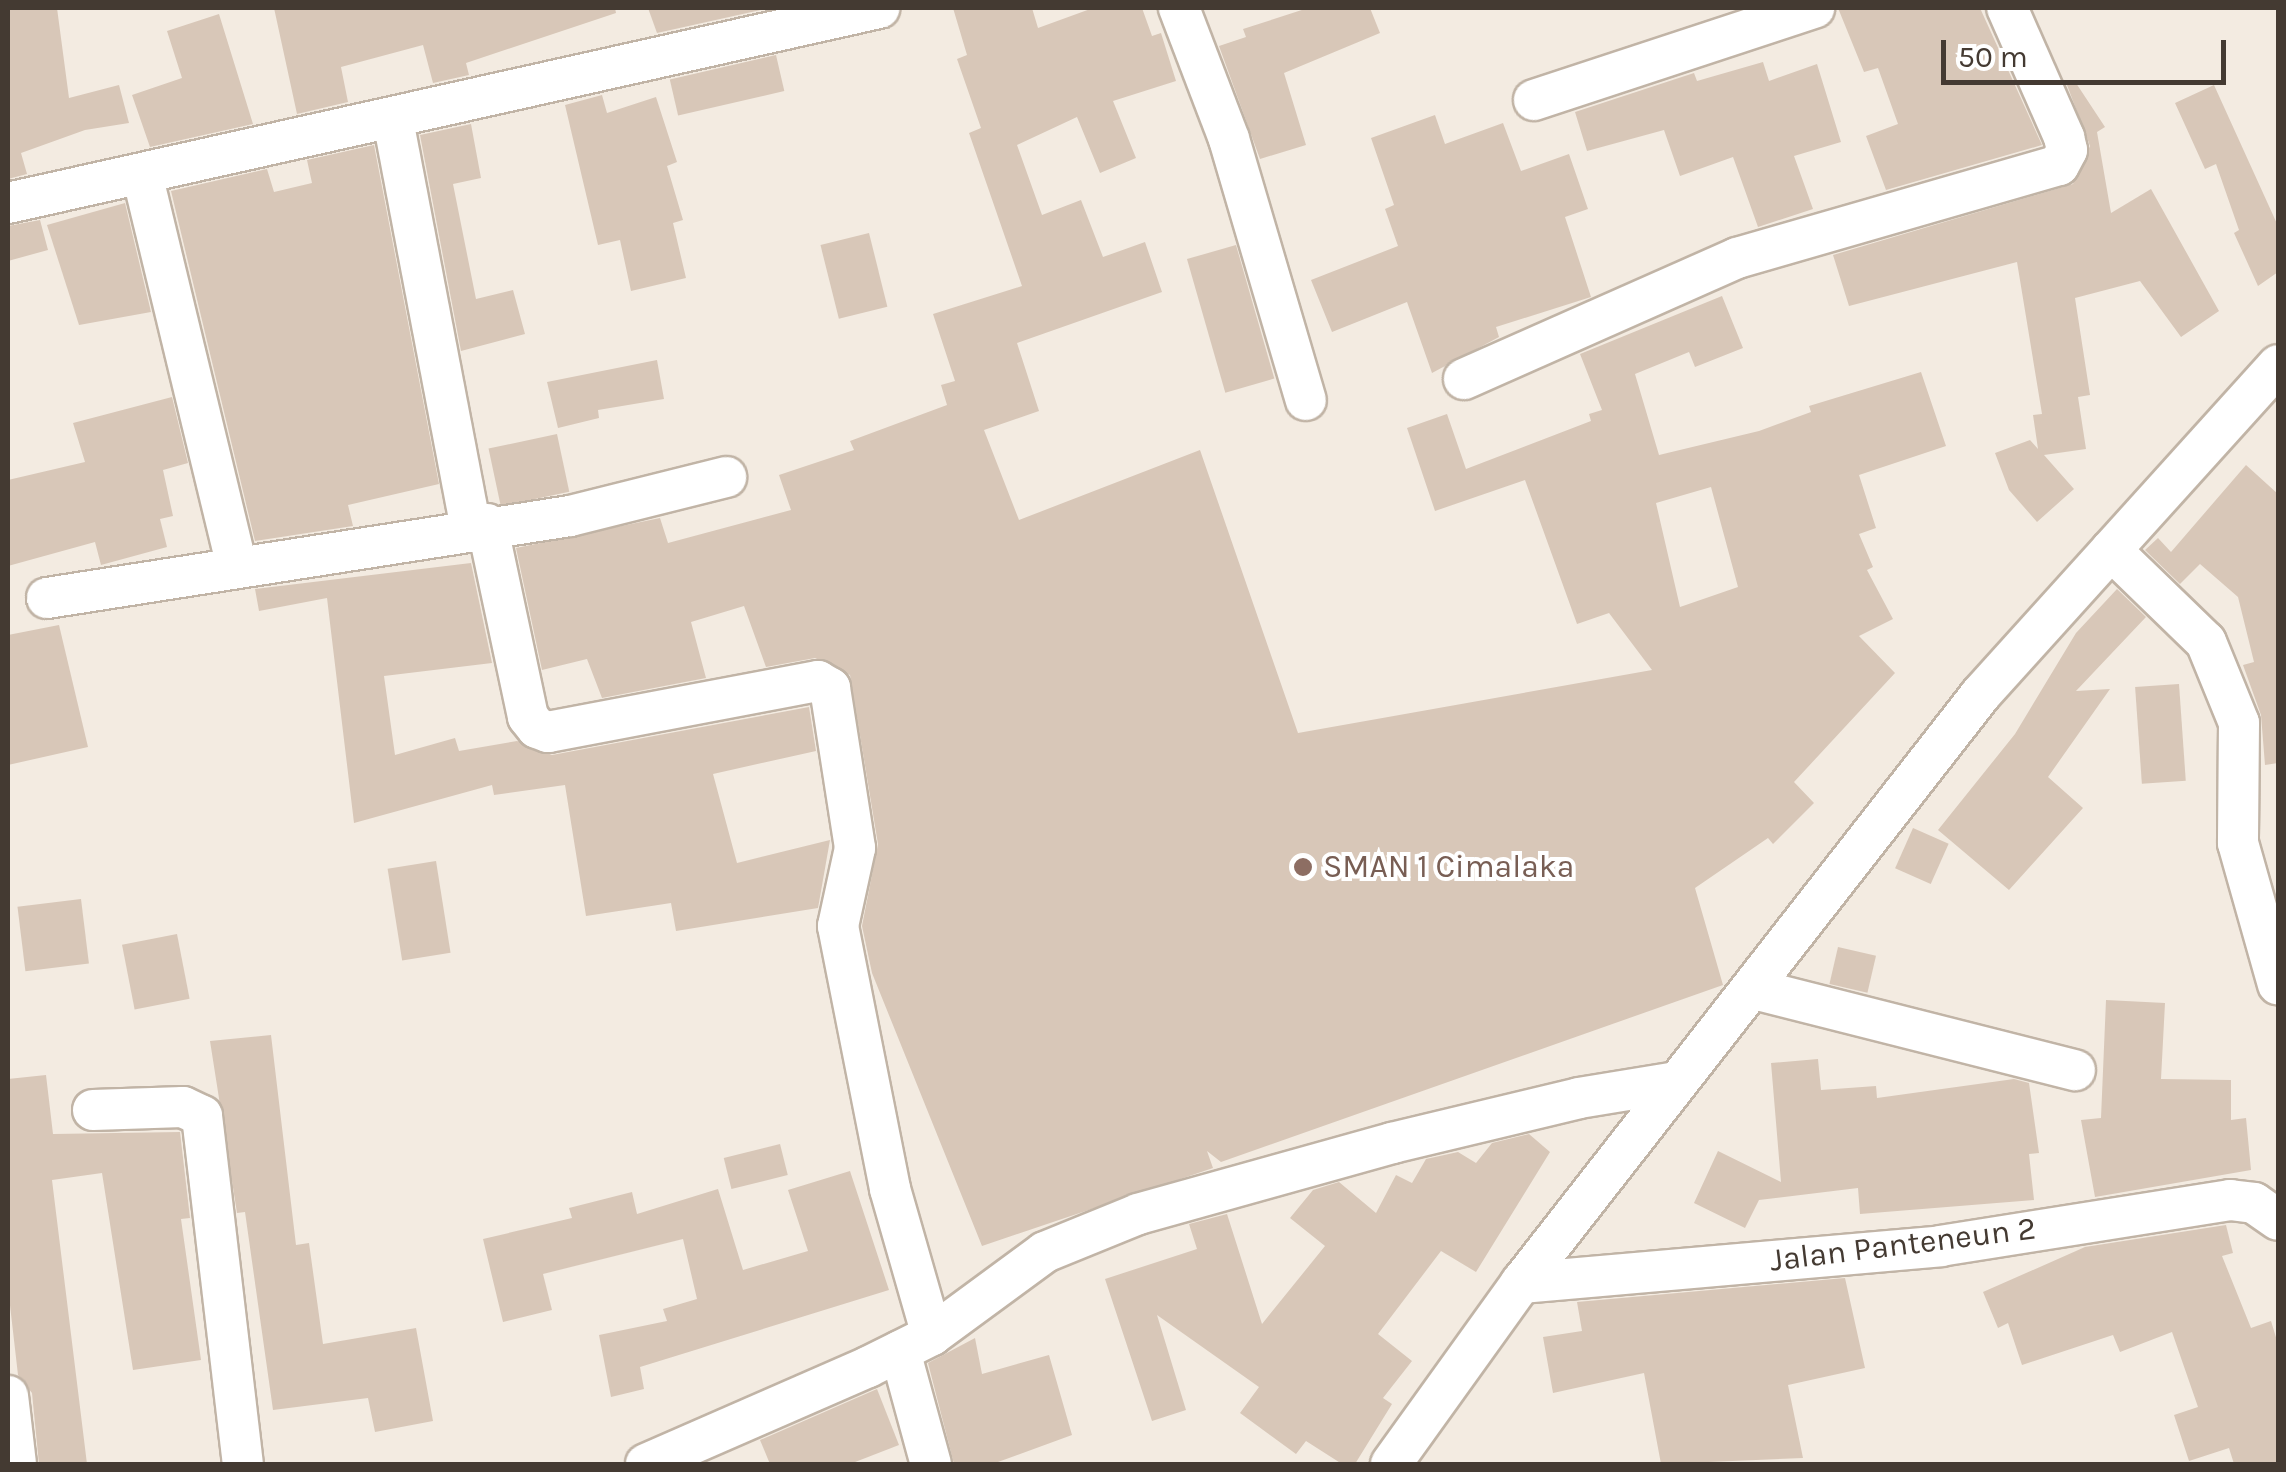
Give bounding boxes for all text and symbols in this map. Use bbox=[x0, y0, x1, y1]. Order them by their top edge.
scale bar bbox=[1946, 20, 2231, 82]
text: 50 m bbox=[1958, 39, 2028, 75]
place label: SMAN 1 Cimalaka bbox=[1323, 848, 1574, 886]
marker: SMAN 1 Cimalaka bbox=[1292, 856, 1314, 878]
street label: Jalan Panteneun 2 bbox=[1768, 1210, 2038, 1280]

